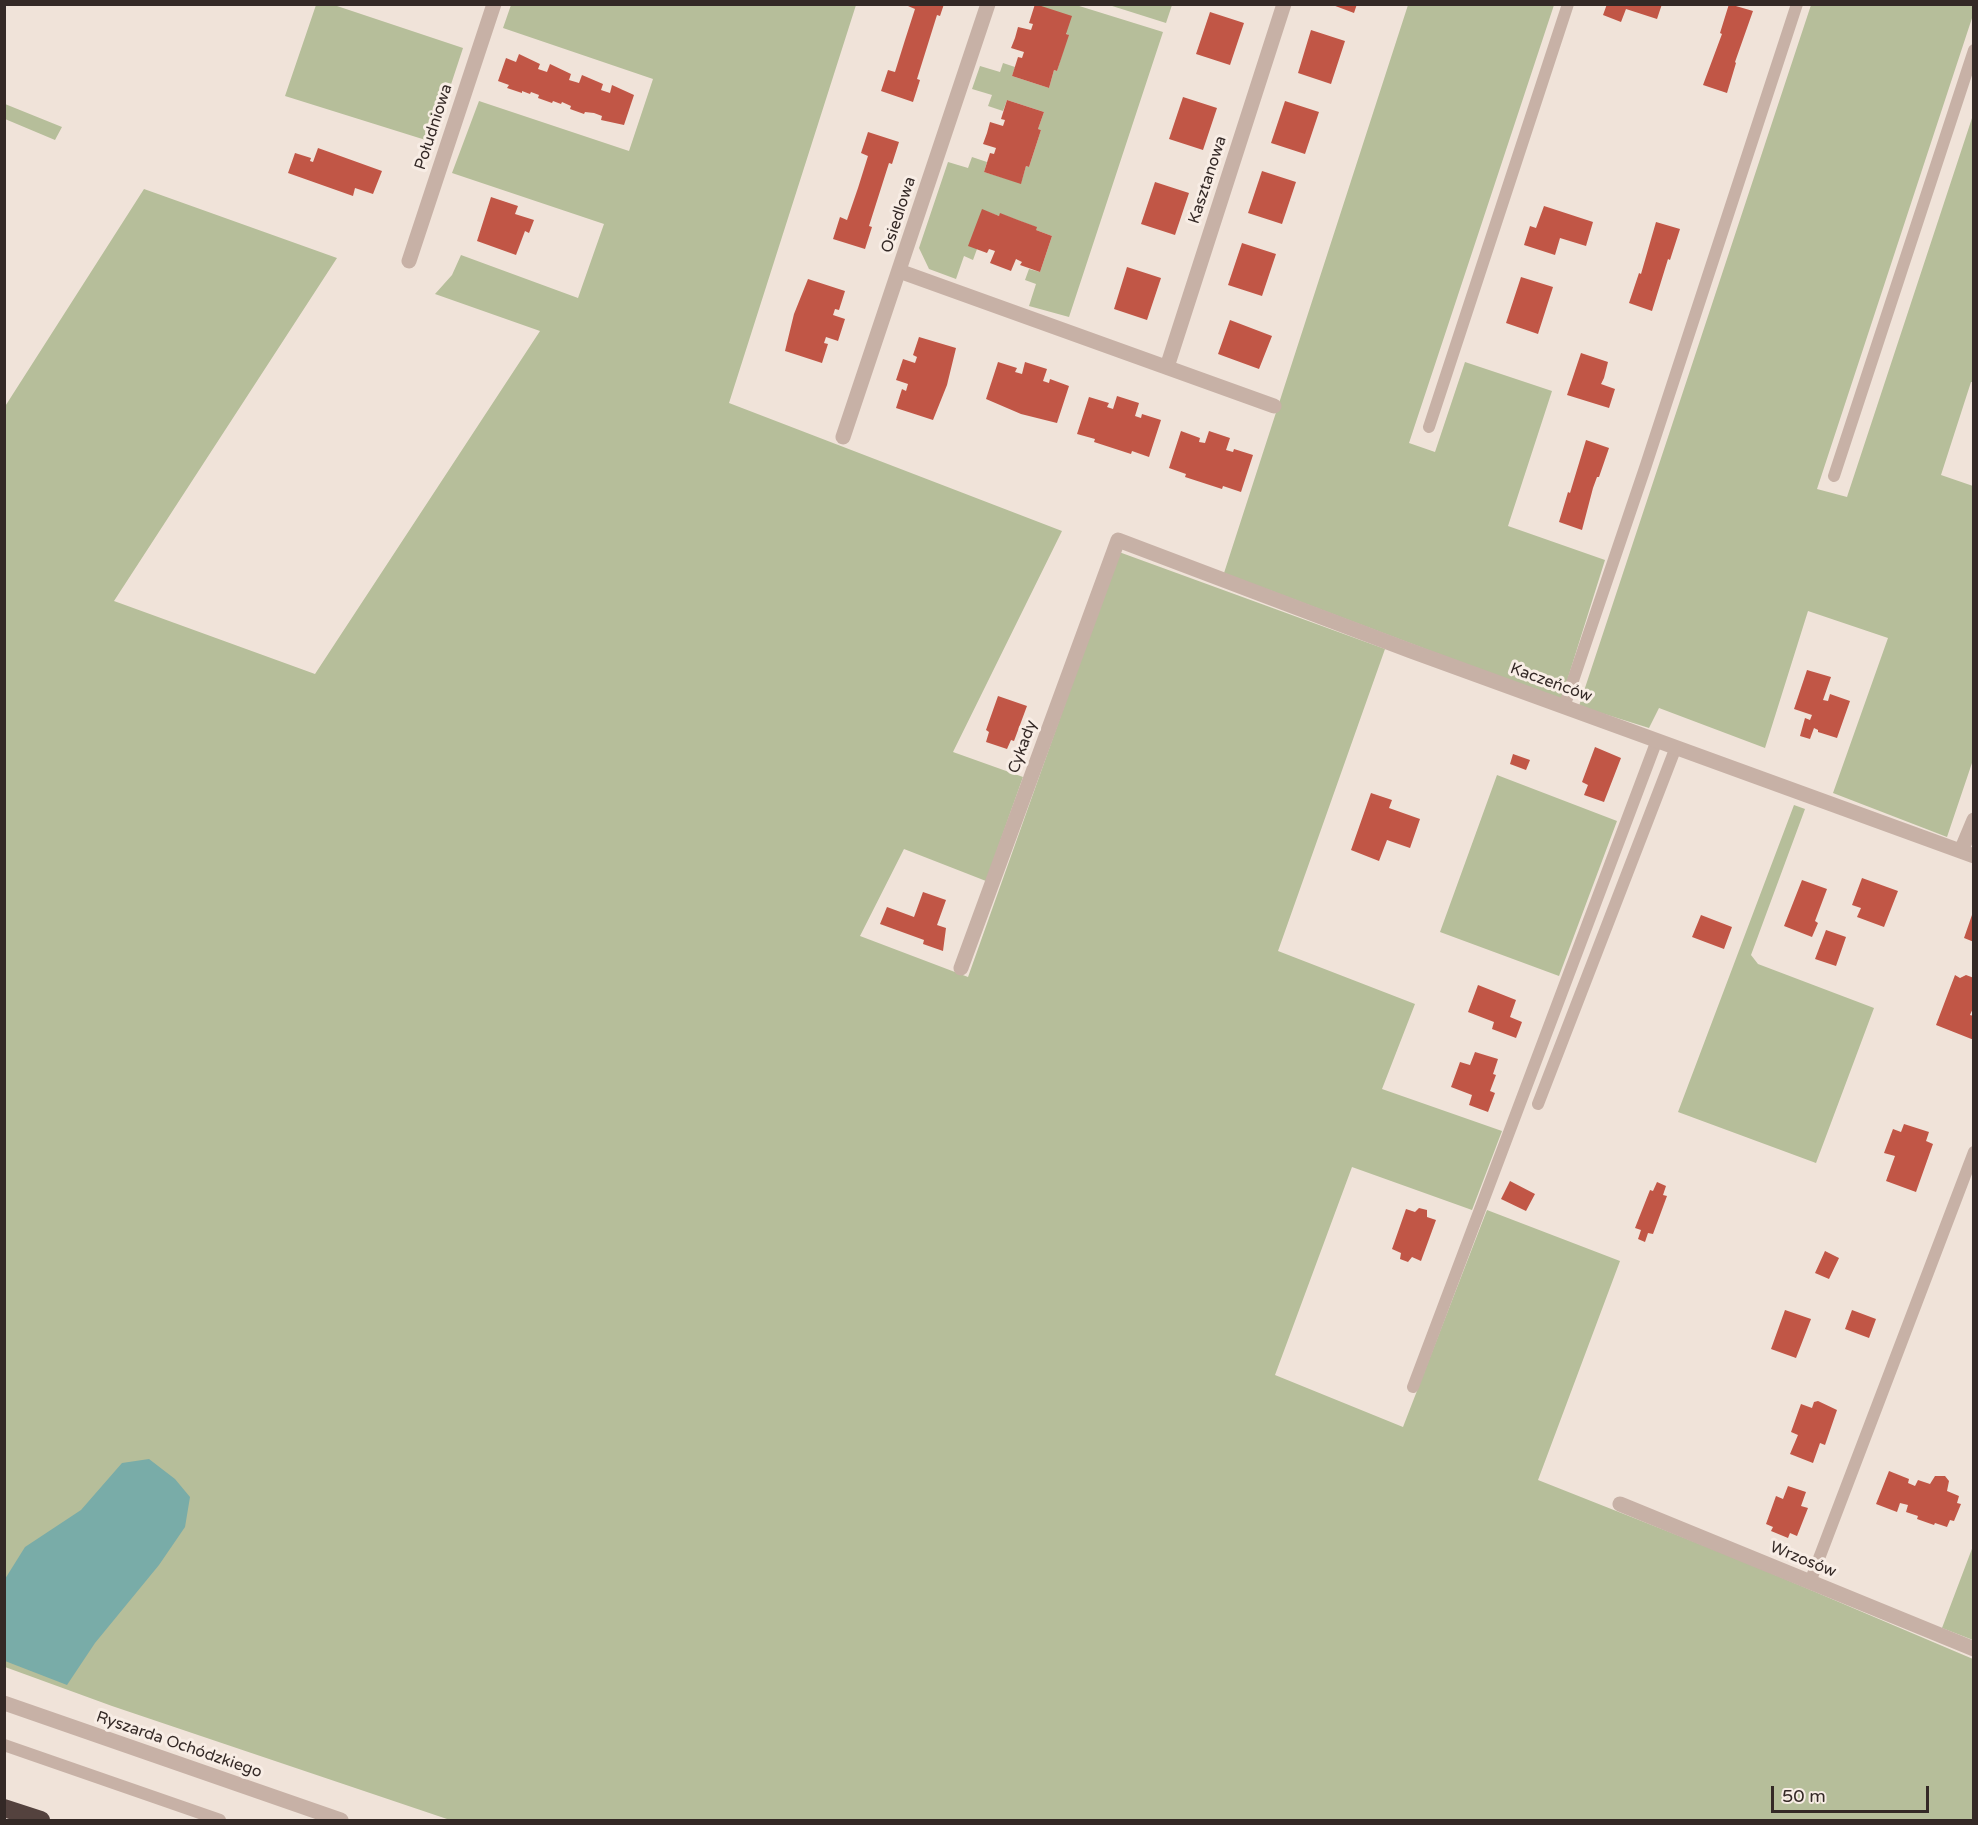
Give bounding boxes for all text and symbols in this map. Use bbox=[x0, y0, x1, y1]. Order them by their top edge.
street label: Południowa bbox=[411, 82, 457, 172]
street label: Kasztanowa bbox=[1185, 134, 1231, 226]
street label: Osiedlowa bbox=[878, 175, 920, 255]
street label: Kaczeńców bbox=[1507, 659, 1595, 707]
street label: Cykady bbox=[1005, 718, 1041, 776]
street label: Wrzosów bbox=[1767, 1538, 1839, 1582]
street label: Ryszarda Ochódzkiego bbox=[94, 1708, 264, 1782]
scale bar bbox=[1774, 1774, 1932, 1812]
text: 50 m bbox=[1782, 1785, 1826, 1807]

